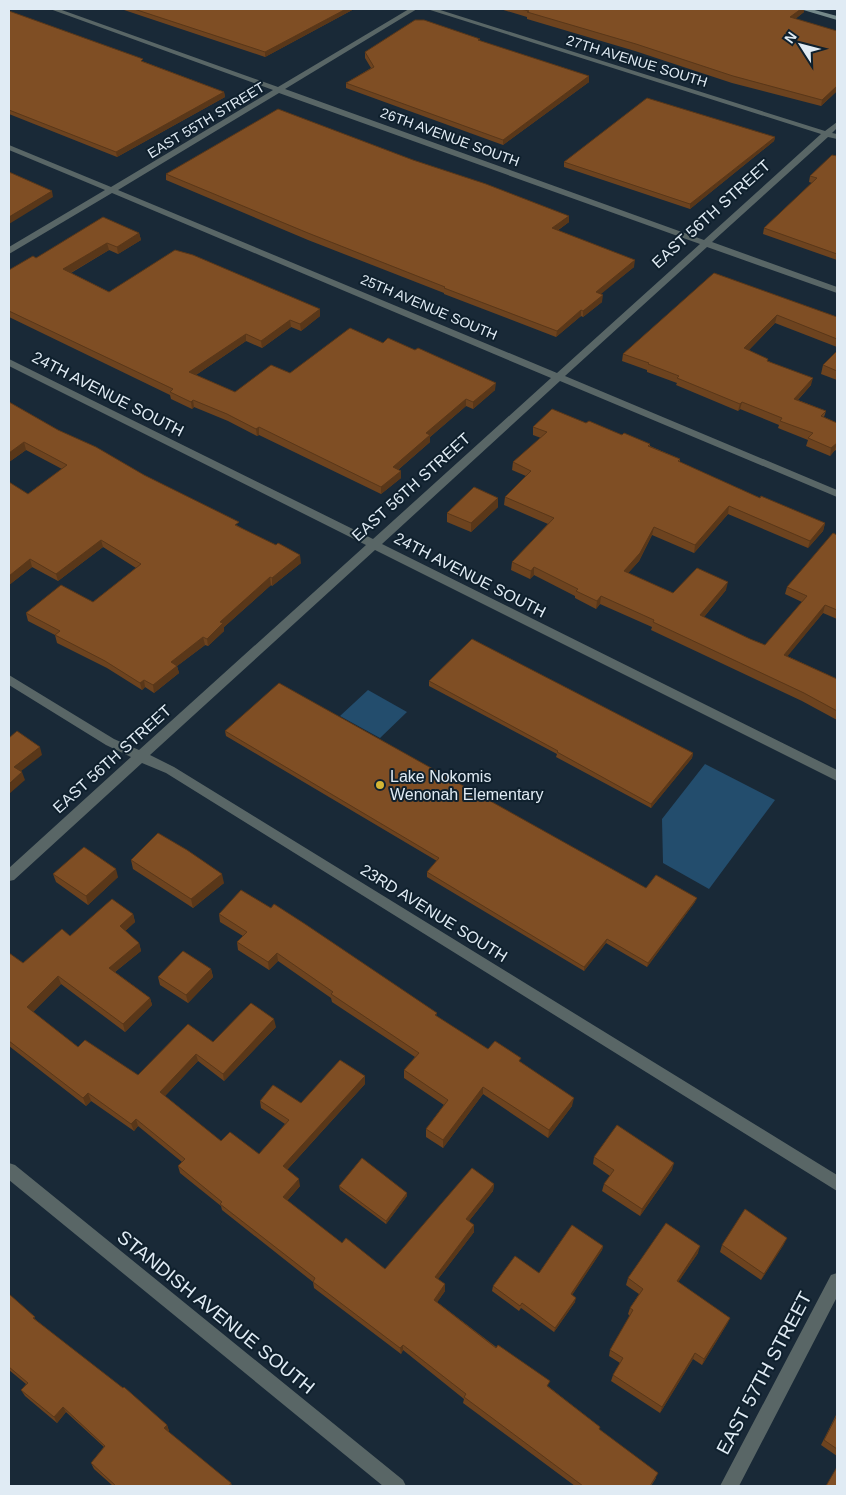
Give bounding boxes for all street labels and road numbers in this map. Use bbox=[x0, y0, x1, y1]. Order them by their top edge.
street label: 27TH AVENUE SOUTH bbox=[564, 32, 710, 90]
street label: EAST 55TH STREET bbox=[145, 79, 268, 161]
street label: 26TH AVENUE SOUTH bbox=[378, 104, 522, 170]
street label: EAST 56TH STREET bbox=[649, 156, 774, 271]
street label: 25TH AVENUE SOUTH bbox=[358, 271, 500, 343]
street label: 24TH AVENUE SOUTH bbox=[29, 348, 187, 440]
street label: EAST 56TH STREET bbox=[349, 429, 474, 544]
street label: 24TH AVENUE SOUTH bbox=[391, 529, 549, 621]
street label: EAST 56TH STREET bbox=[50, 701, 175, 816]
street label: 23RD AVENUE SOUTH bbox=[358, 861, 510, 965]
street label: STANDISH AVENUE SOUTH bbox=[113, 1226, 319, 1398]
street label: EAST 57TH STREET bbox=[712, 1288, 816, 1458]

